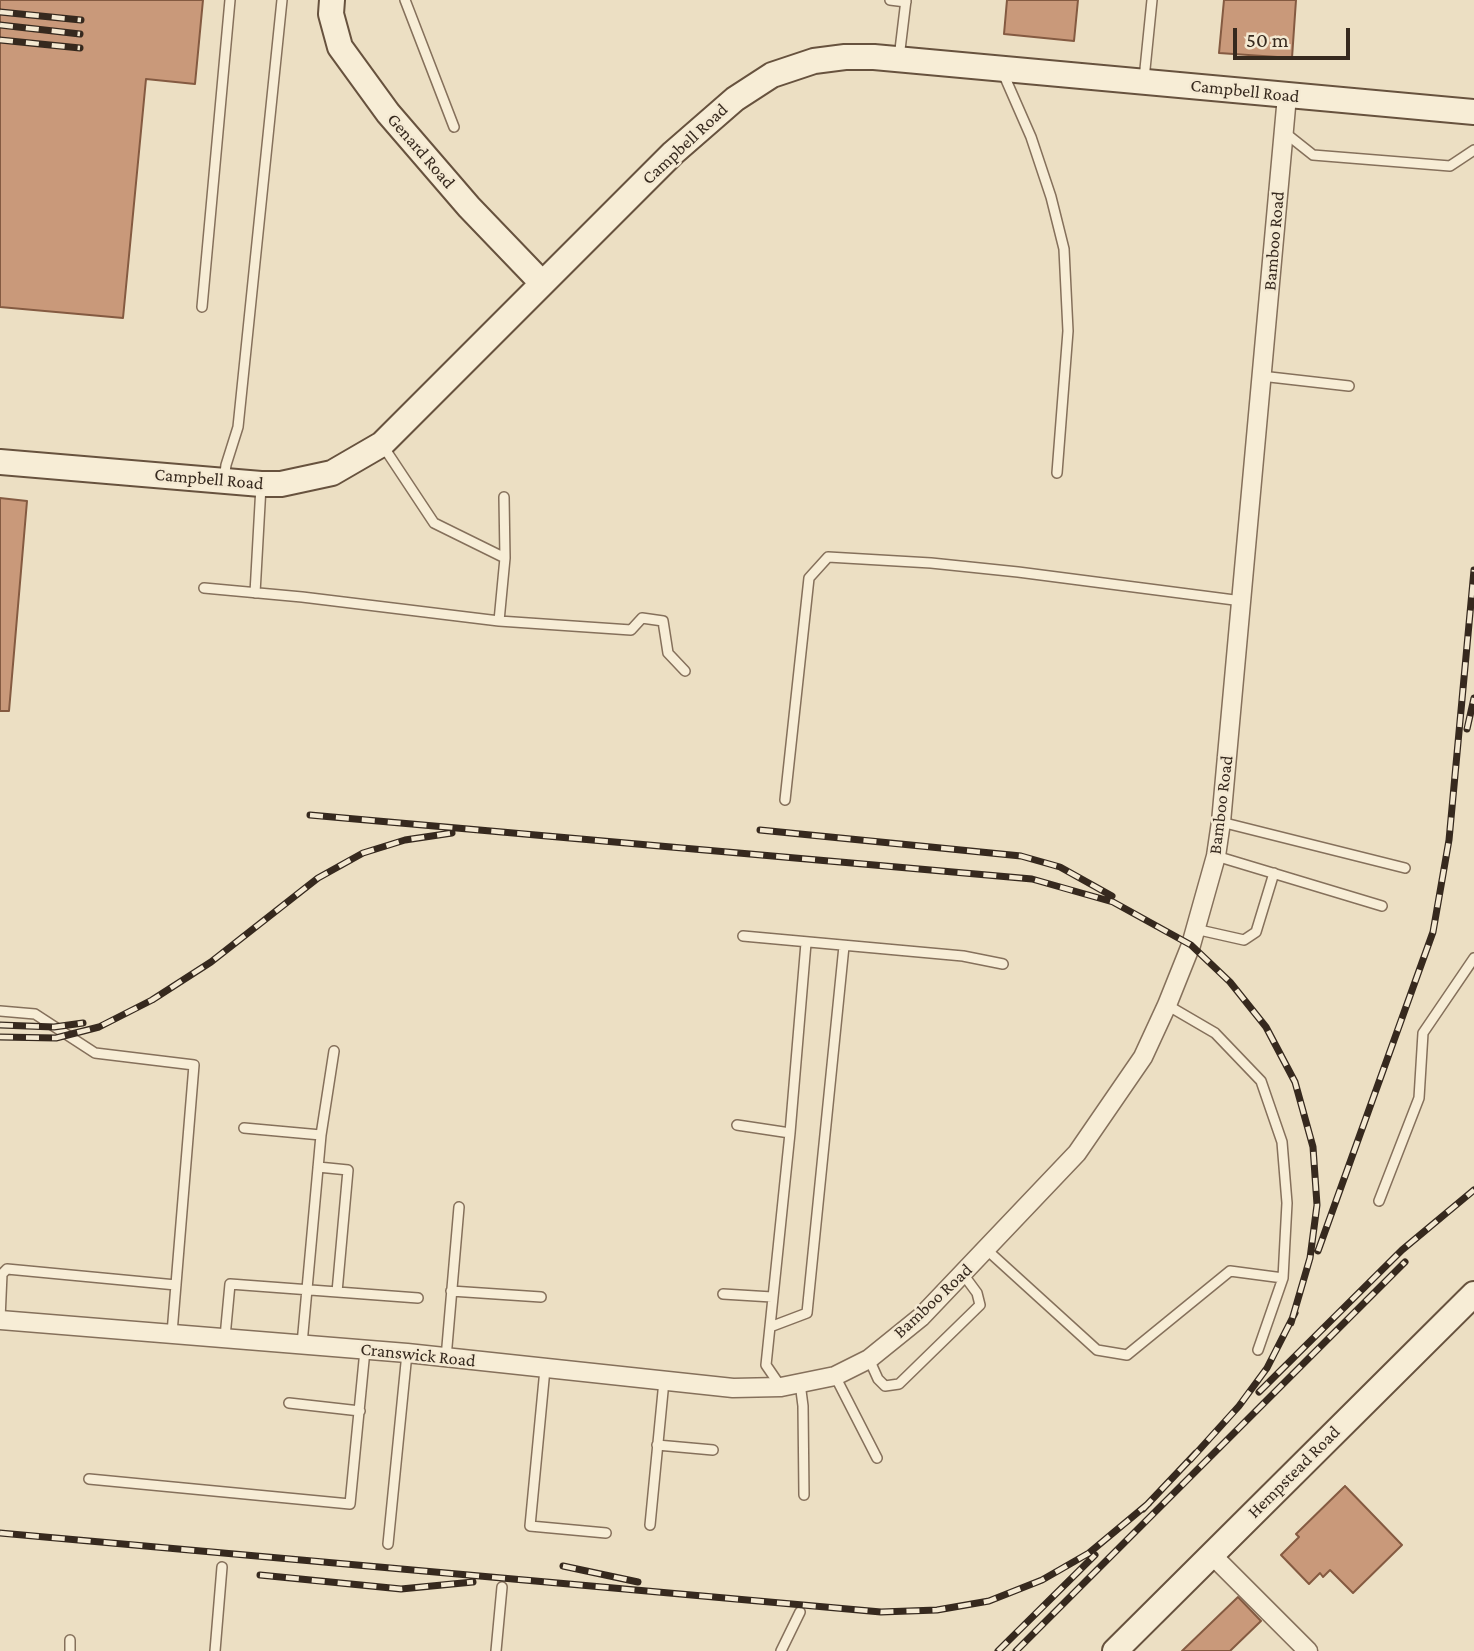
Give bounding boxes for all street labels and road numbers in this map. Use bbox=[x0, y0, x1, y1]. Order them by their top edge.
street label: Campbell Road bbox=[1190, 75, 1300, 107]
street label: Campbell Road bbox=[638, 99, 732, 189]
street label: Genard Road bbox=[382, 109, 460, 193]
street label: Bamboo Road bbox=[1259, 190, 1289, 292]
street label: Campbell Road bbox=[154, 463, 264, 495]
street label: Bamboo Road bbox=[1204, 754, 1238, 856]
street label: Bamboo Road bbox=[889, 1259, 977, 1343]
street label: Cranswick Road bbox=[359, 1338, 477, 1372]
street label: Hempstead Road bbox=[1243, 1421, 1345, 1523]

